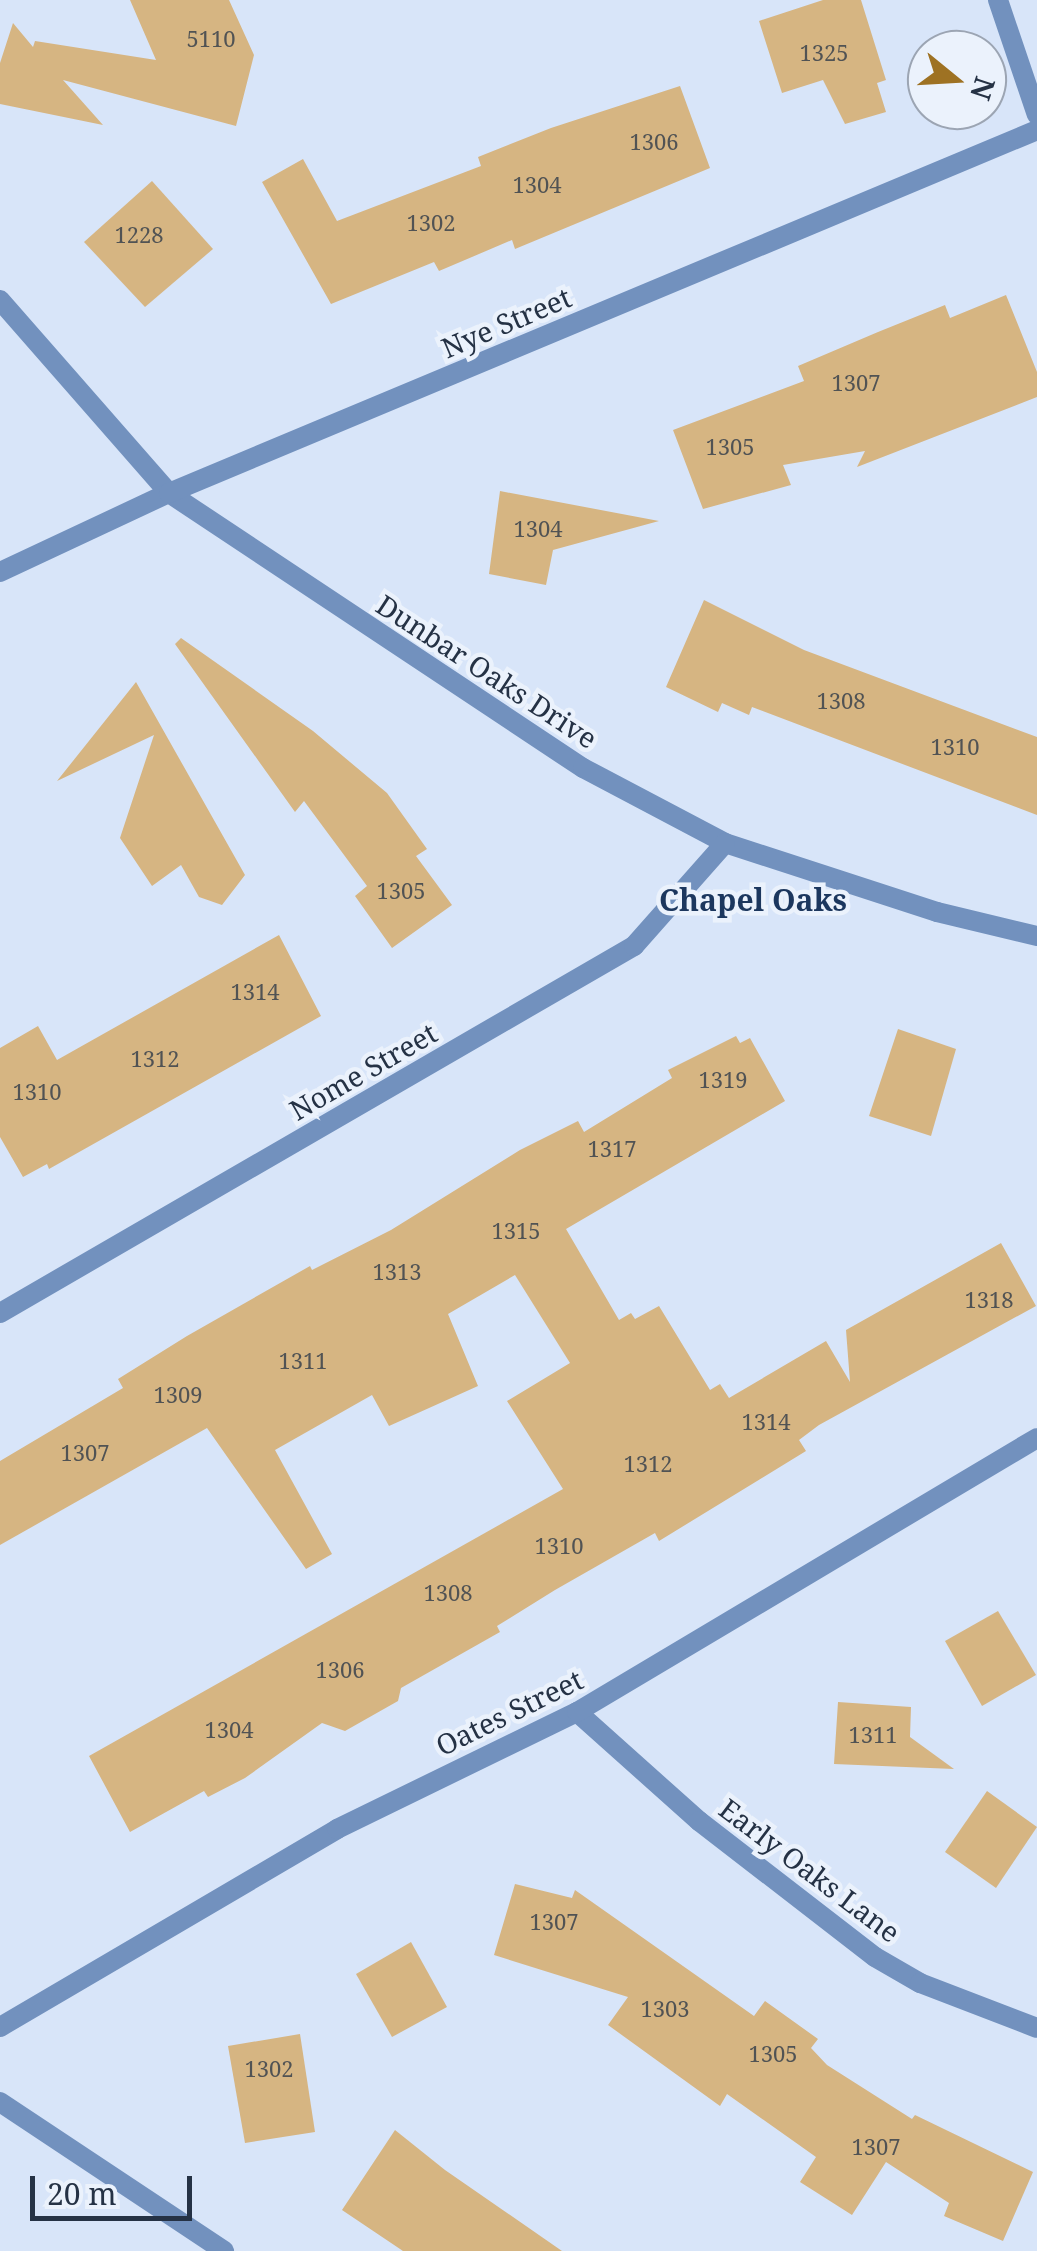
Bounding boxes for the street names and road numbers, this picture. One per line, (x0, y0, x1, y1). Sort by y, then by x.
street label: Nye Street (436, 280, 576, 364)
street label: Dunbar Oaks Drive (370, 587, 604, 755)
street label: Nome Street (283, 1015, 443, 1127)
street label: Oates Street (430, 1662, 588, 1762)
street label: Early Oaks Lane (713, 1791, 907, 1949)

